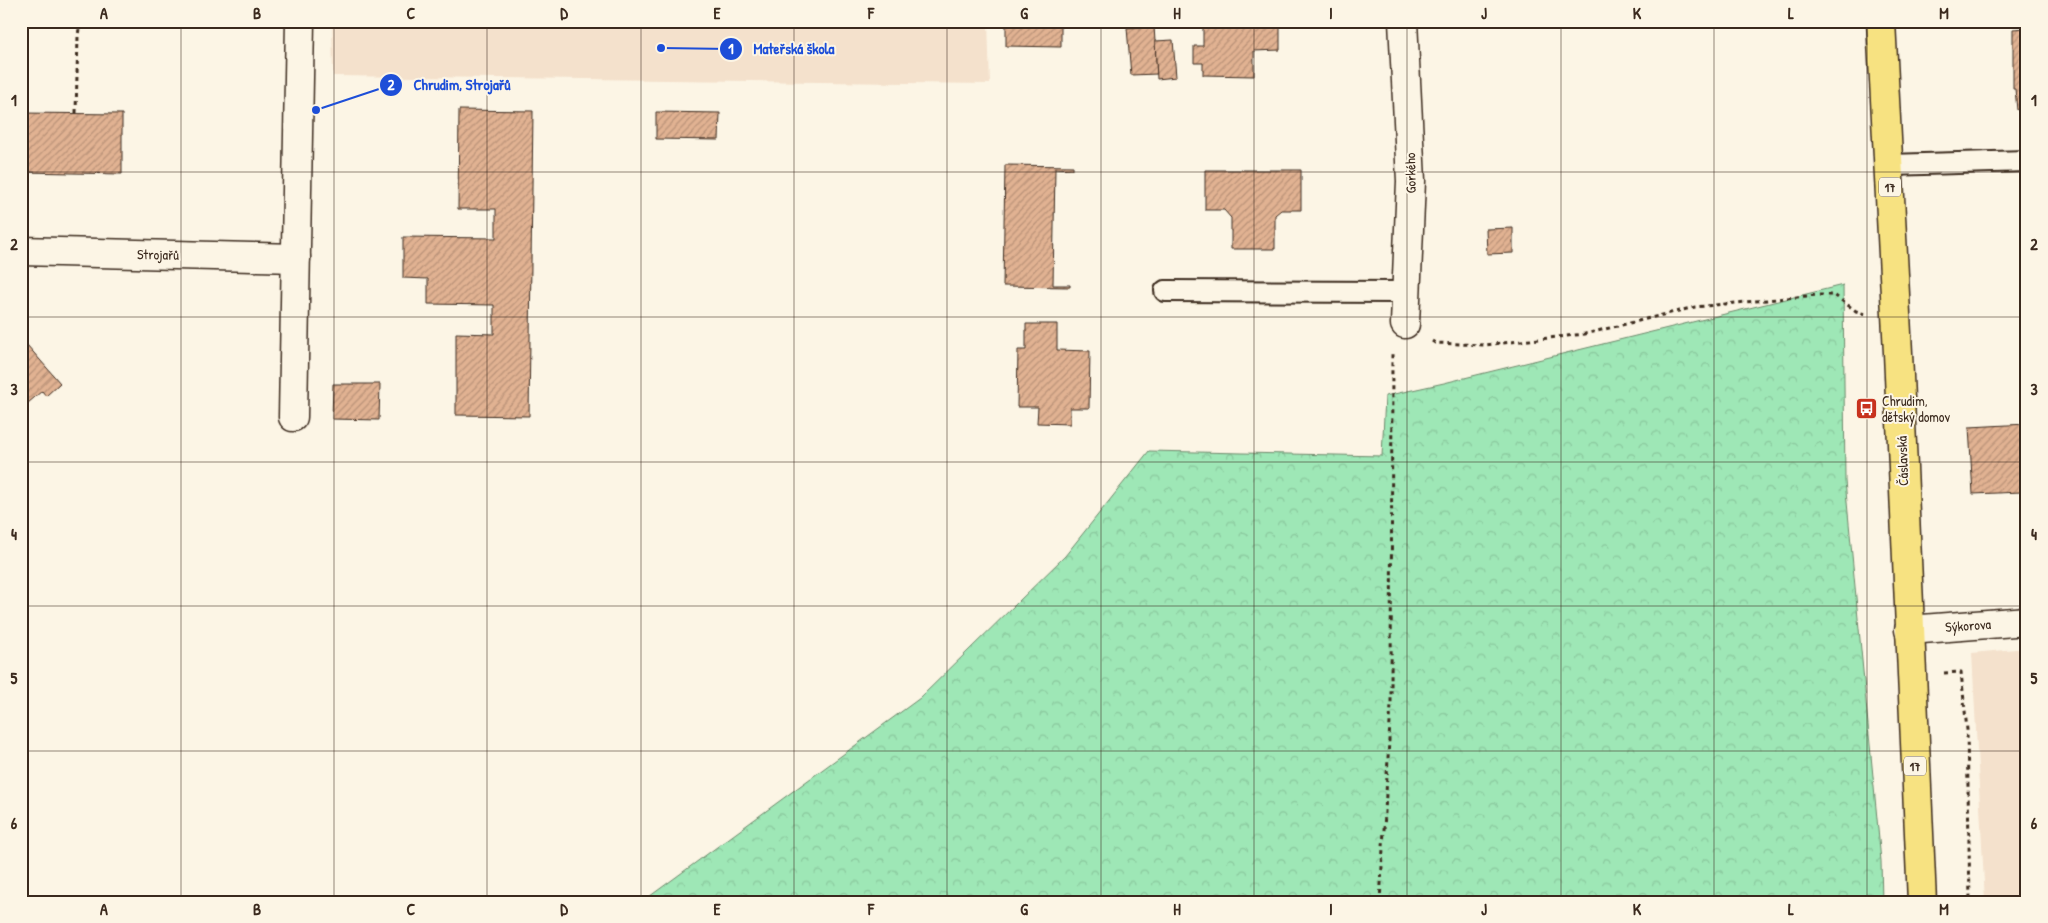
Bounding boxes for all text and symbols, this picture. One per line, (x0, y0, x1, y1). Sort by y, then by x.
text: A (100, 2, 108, 24)
text: B (253, 2, 261, 24)
text: C (407, 2, 416, 24)
text: D (560, 2, 568, 24)
text: E (713, 2, 721, 24)
text: F (867, 2, 875, 24)
text: G (1020, 2, 1028, 24)
text: H (1173, 2, 1181, 24)
text: I (1329, 2, 1333, 24)
text: J (1481, 2, 1487, 24)
text: K (1633, 2, 1642, 24)
text: L (1788, 2, 1794, 24)
text: M (1939, 2, 1949, 24)
callout: Mateřská škola (718, 34, 844, 64)
text: 1 (728, 38, 734, 59)
text: Mateřská škola (754, 38, 835, 59)
callout: Chrudim, Strojařů (378, 70, 521, 100)
text: 2 (387, 74, 395, 95)
text: Chrudim, Strojařů (413, 74, 512, 95)
text: 1 (11, 89, 17, 111)
text: 1 (2031, 89, 2037, 111)
street label: Gorkého (1400, 152, 1420, 193)
road number: 17 (1879, 178, 1901, 196)
text: 2 (10, 233, 18, 255)
text: 2 (2030, 233, 2038, 255)
street label: Strojařů (137, 244, 180, 265)
text: 3 (10, 378, 18, 400)
text: 3 (2030, 378, 2038, 400)
place label: Chrudim, dětský domov (1882, 391, 1950, 427)
bus stop icon: Chrudim, dětský domov (1854, 396, 1878, 420)
street label: Čáslavská (1892, 435, 1912, 486)
text: 4 (11, 523, 17, 545)
text: 4 (2031, 523, 2037, 545)
street label: Sýkorova (1944, 614, 1992, 637)
text: 5 (11, 667, 18, 689)
text: 5 (2031, 667, 2038, 689)
road number: 17 (1904, 756, 1926, 776)
text: 6 (11, 812, 18, 834)
text: 6 (2031, 812, 2038, 834)
text: A (100, 898, 108, 920)
text: B (253, 898, 261, 920)
text: C (407, 898, 416, 920)
text: D (560, 898, 568, 920)
text: E (713, 898, 721, 920)
text: F (867, 898, 875, 920)
text: G (1020, 898, 1028, 920)
text: H (1173, 898, 1181, 920)
text: I (1329, 898, 1333, 920)
text: J (1481, 898, 1487, 920)
text: K (1633, 898, 1642, 920)
text: L (1788, 898, 1794, 920)
text: M (1939, 898, 1949, 920)

